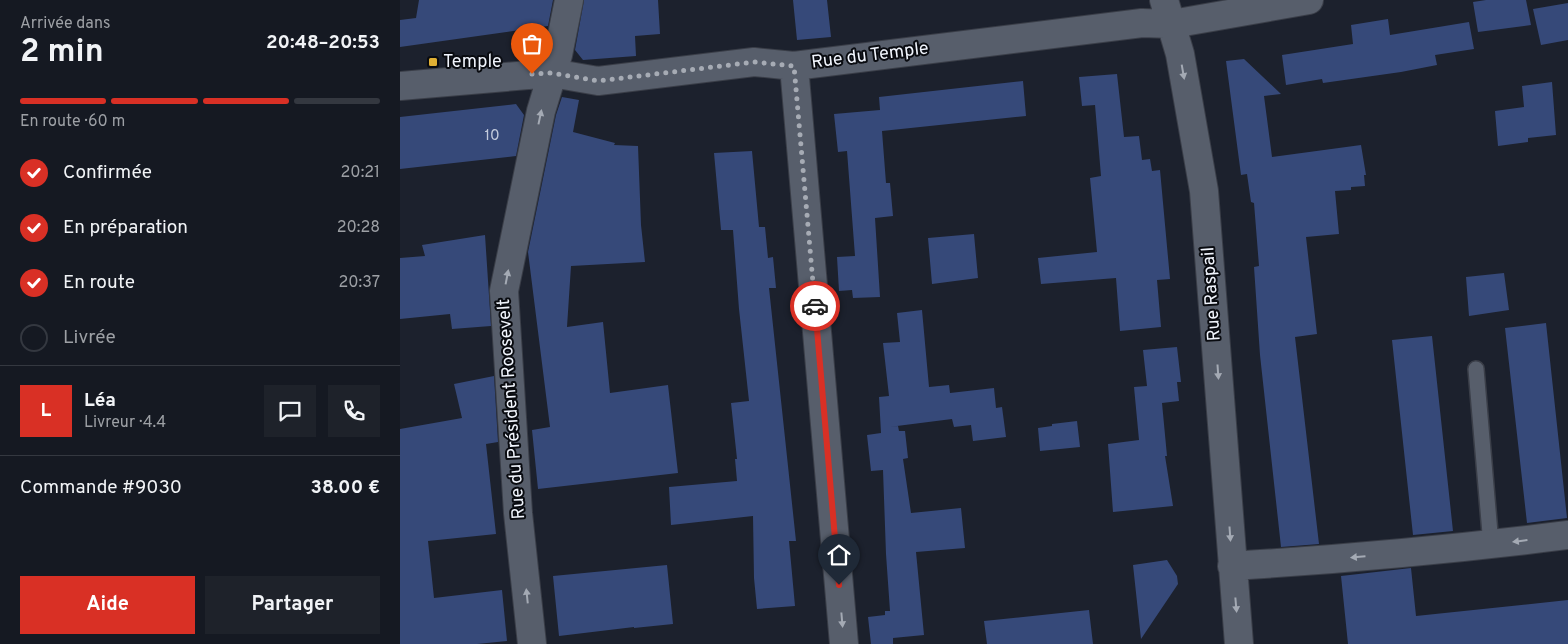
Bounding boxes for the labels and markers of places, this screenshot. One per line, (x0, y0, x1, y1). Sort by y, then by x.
pin (511, 23, 553, 74)
place label: Temple (443, 51, 502, 74)
marker: Temple (427, 56, 439, 68)
pin (818, 534, 860, 585)

